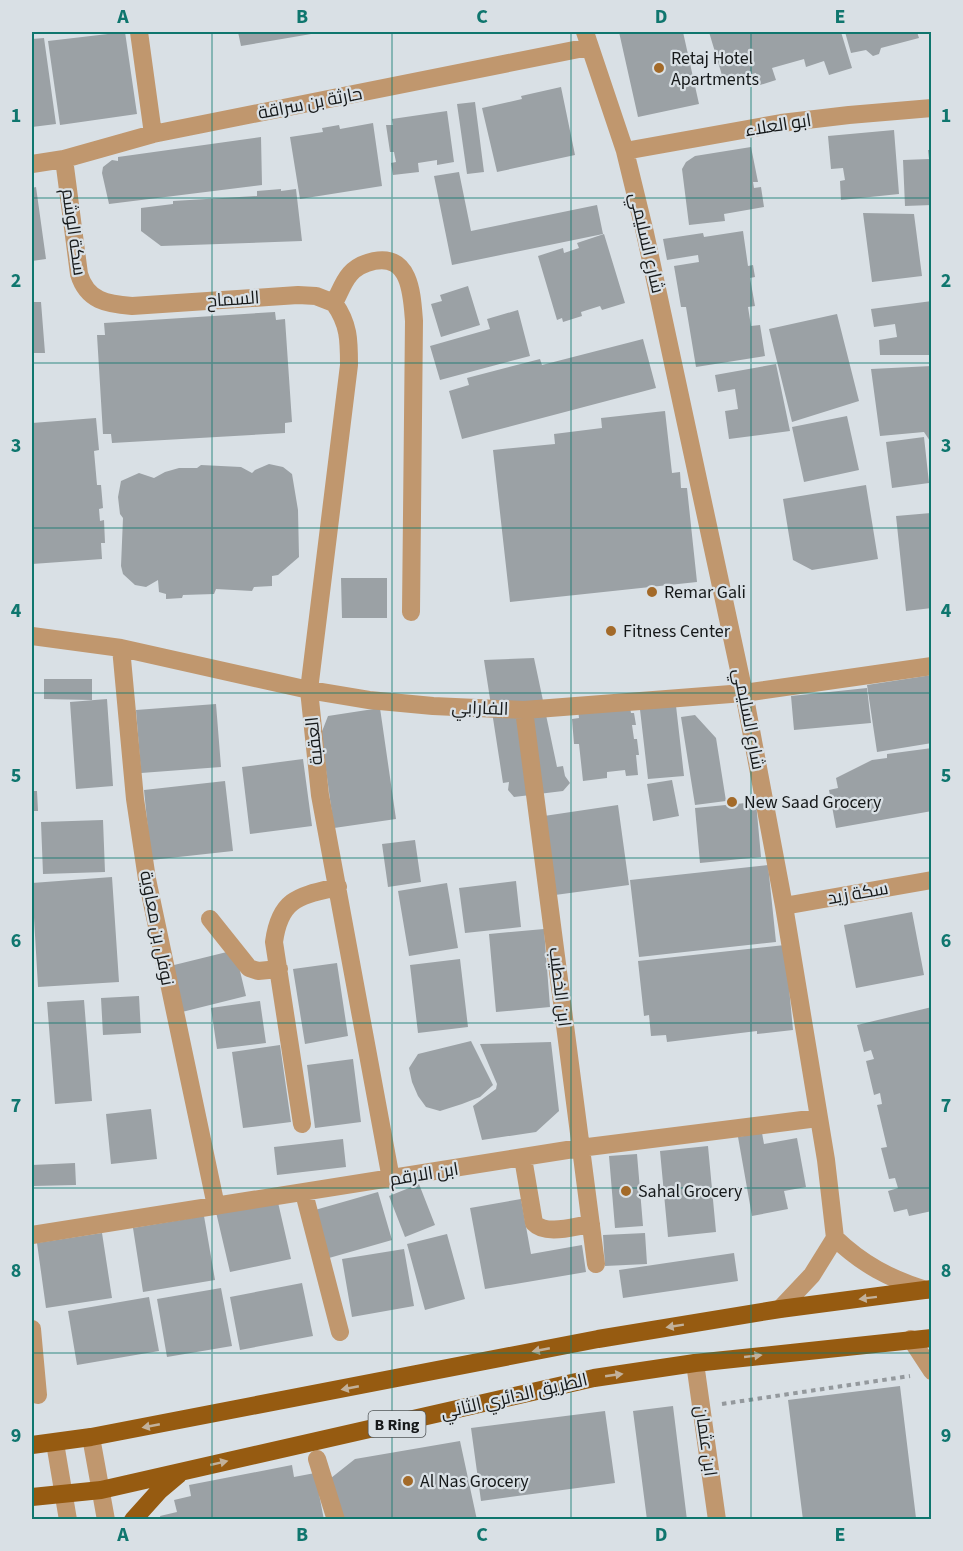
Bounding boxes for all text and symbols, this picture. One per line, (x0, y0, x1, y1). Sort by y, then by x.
text: A (116, 3, 129, 31)
text: B (296, 3, 308, 31)
text: C (476, 3, 488, 31)
text: D (655, 3, 667, 31)
text: E (835, 3, 845, 31)
place label: Retaj Hotel Apartments (671, 46, 759, 92)
marker: Retaj Hotel Apartments (652, 61, 666, 75)
street label: حارثة بن سراقة (256, 81, 364, 126)
text: 1 (11, 102, 21, 130)
text: 1 (941, 102, 951, 130)
street label: ابو العلاء (743, 108, 813, 143)
street label: سكة الوشم (55, 187, 92, 277)
street label: شارع السليمي (622, 190, 670, 296)
text: 2 (11, 267, 21, 295)
text: 2 (941, 267, 951, 295)
street label: السماح (206, 285, 260, 314)
text: 3 (11, 432, 21, 460)
text: 3 (941, 432, 951, 460)
place label: Remar Gali (664, 580, 746, 605)
marker: Remar Gali (645, 585, 659, 599)
text: 4 (11, 597, 22, 625)
text: 4 (941, 597, 952, 625)
place label: Fitness Center (623, 619, 731, 644)
marker: Fitness Center (604, 624, 618, 638)
street label: شارع السليمي (725, 666, 771, 772)
street label: الفارابي (451, 695, 509, 723)
street label: العقبة (300, 716, 329, 766)
text: 5 (11, 762, 21, 790)
text: 5 (941, 762, 951, 790)
place label: New Saad Grocery (744, 790, 882, 815)
marker: New Saad Grocery (725, 795, 739, 809)
street label: نوفل بن معاوية (133, 868, 180, 988)
street label: سكة زيد (826, 876, 890, 911)
text: 6 (11, 927, 21, 955)
text: 6 (941, 927, 951, 955)
street label: ابن الخطيب (542, 946, 577, 1028)
text: 7 (11, 1092, 21, 1120)
text: 7 (941, 1092, 951, 1120)
street label: ابن الارقم (388, 1157, 461, 1192)
place label: Sahal Grocery (638, 1179, 743, 1204)
marker: Sahal Grocery (619, 1184, 633, 1198)
text: 8 (11, 1257, 21, 1285)
text: 8 (941, 1257, 951, 1285)
one-way arrow (858, 1293, 877, 1302)
one-way arrow (665, 1322, 684, 1331)
one-way arrow (531, 1346, 550, 1355)
one-way arrow (743, 1351, 762, 1361)
street label: الطريق الدائري الثاني (438, 1367, 590, 1427)
one-way arrow (605, 1370, 624, 1379)
one-way arrow (340, 1384, 359, 1393)
street label: ابن عثمان (688, 1404, 723, 1478)
road number: B Ring (368, 1411, 426, 1437)
text: 9 (11, 1422, 21, 1450)
one-way arrow (141, 1422, 160, 1431)
text: 9 (941, 1422, 951, 1450)
one-way arrow (210, 1458, 228, 1468)
place label: Al Nas Grocery (420, 1469, 529, 1494)
marker: Al Nas Grocery (401, 1474, 415, 1488)
text: A (116, 1521, 129, 1549)
text: B (296, 1521, 308, 1549)
text: C (476, 1521, 488, 1549)
text: D (655, 1521, 667, 1549)
text: E (835, 1521, 845, 1549)

